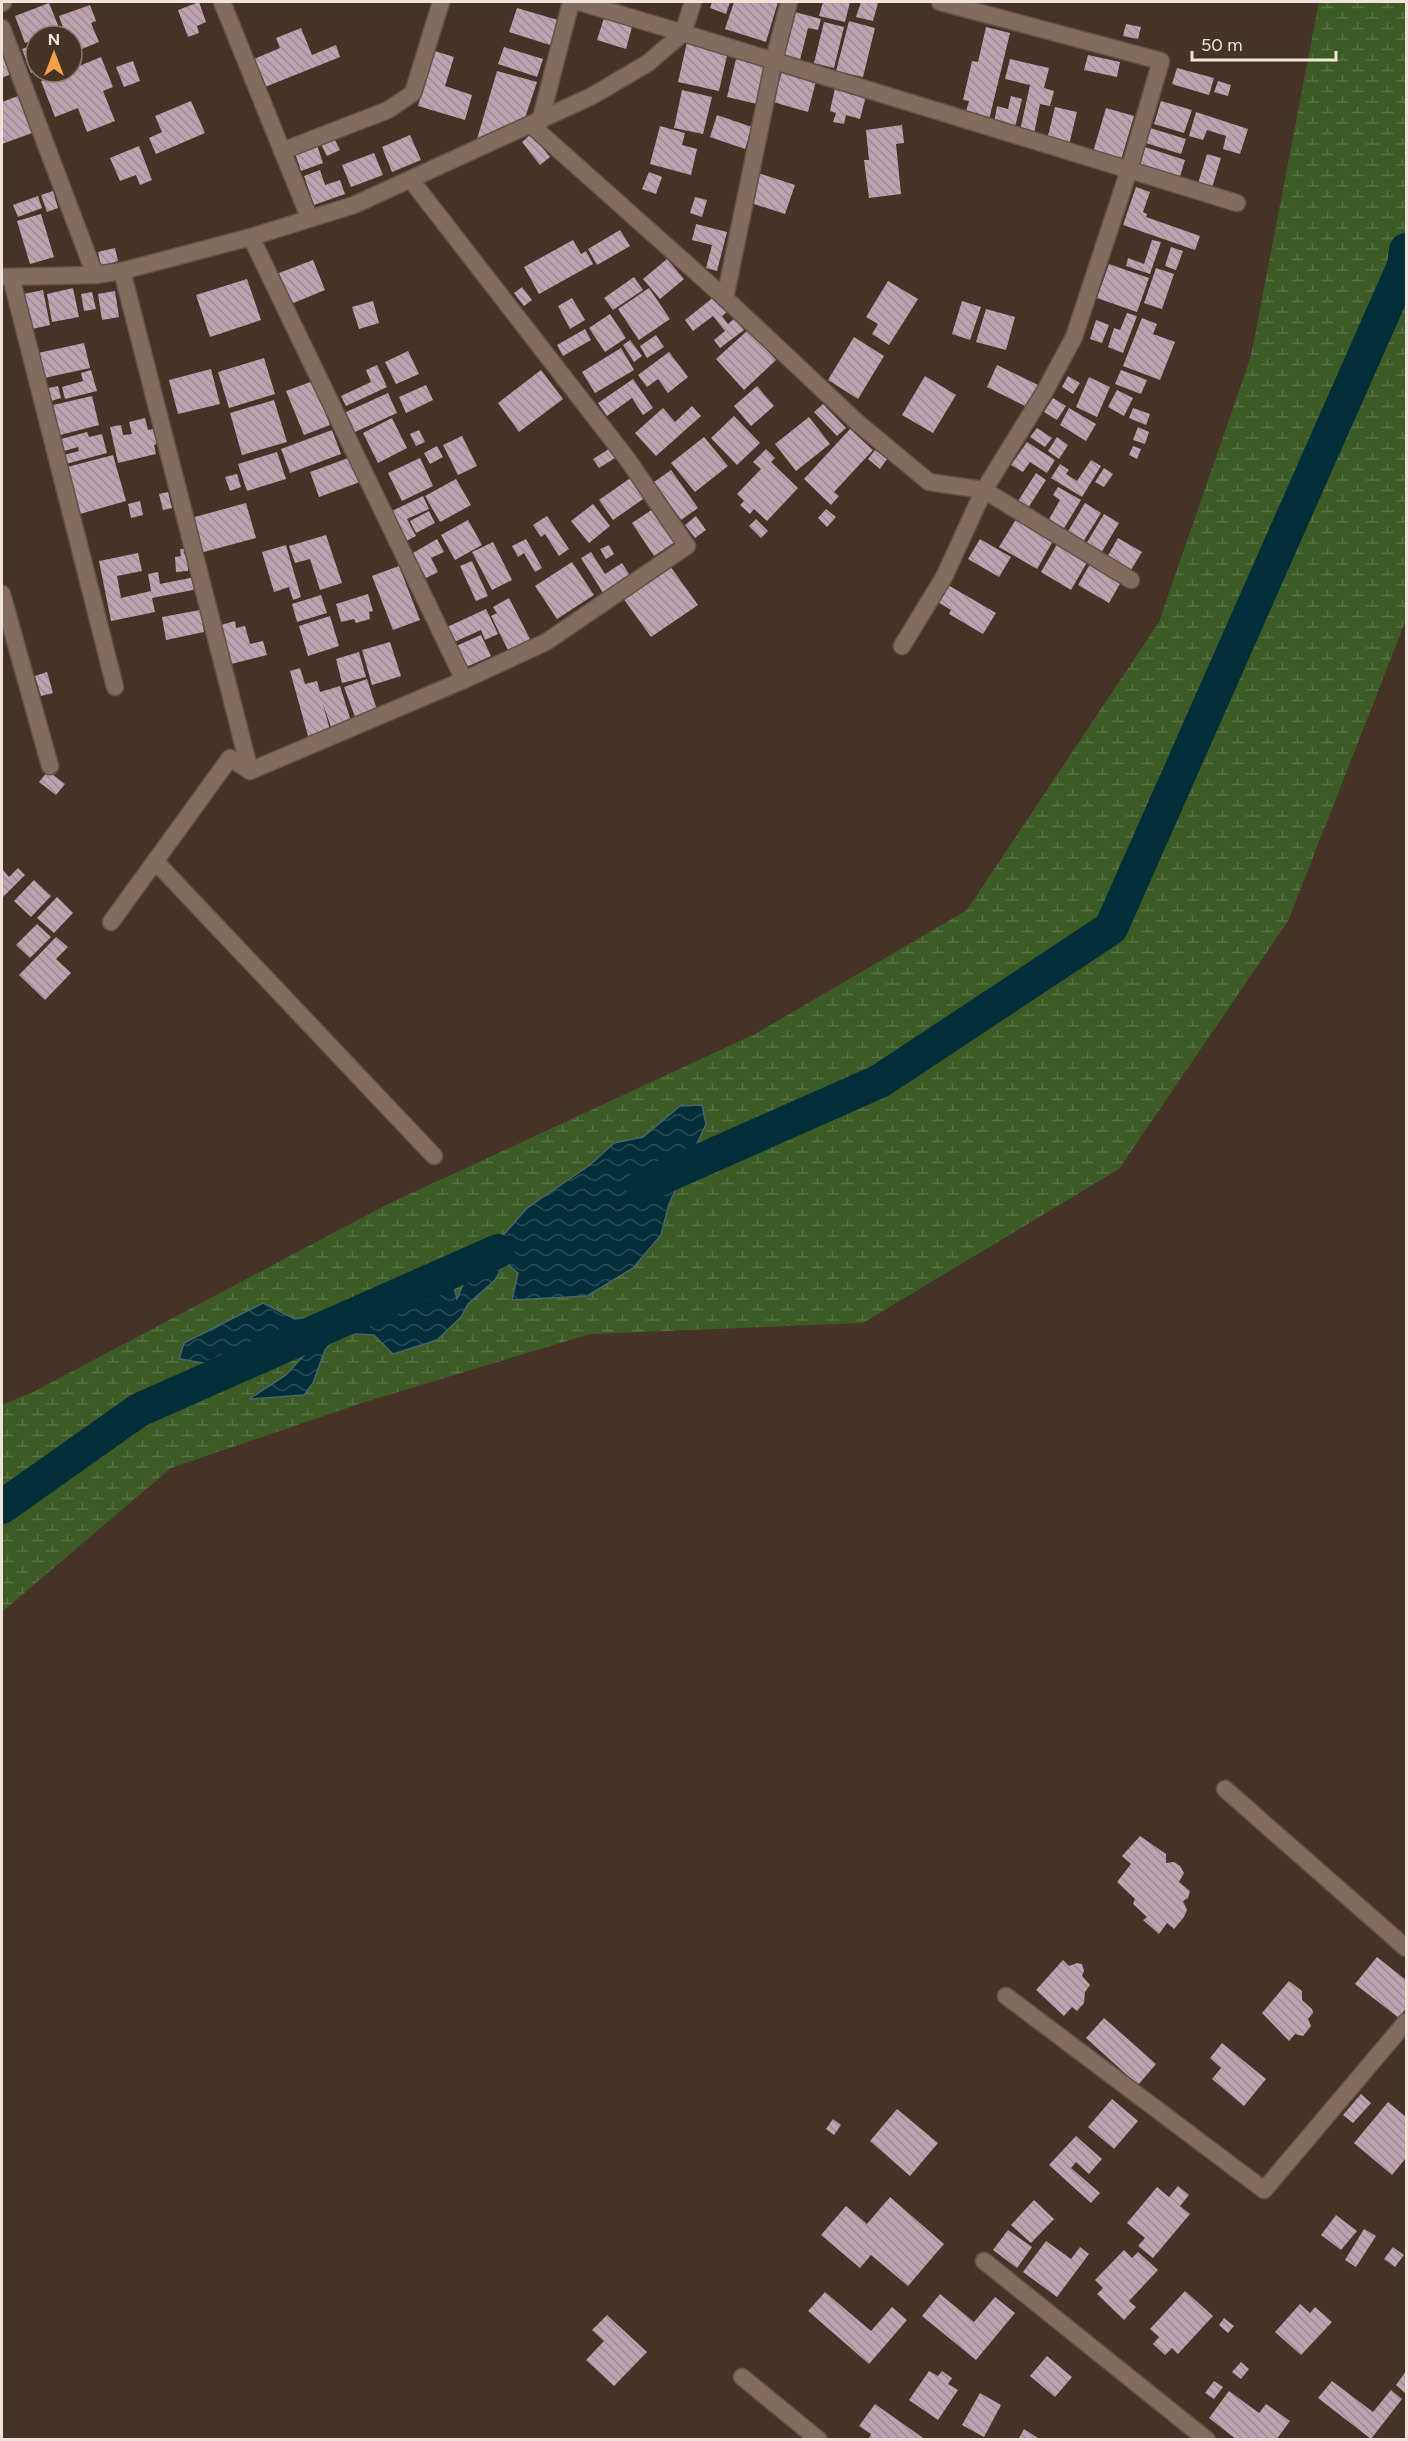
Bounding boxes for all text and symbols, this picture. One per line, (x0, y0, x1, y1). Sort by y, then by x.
north arrow (24, 24, 84, 84)
scale bar (1192, 24, 1336, 62)
text: N (48, 30, 60, 49)
text: 50 m (1201, 34, 1243, 56)

